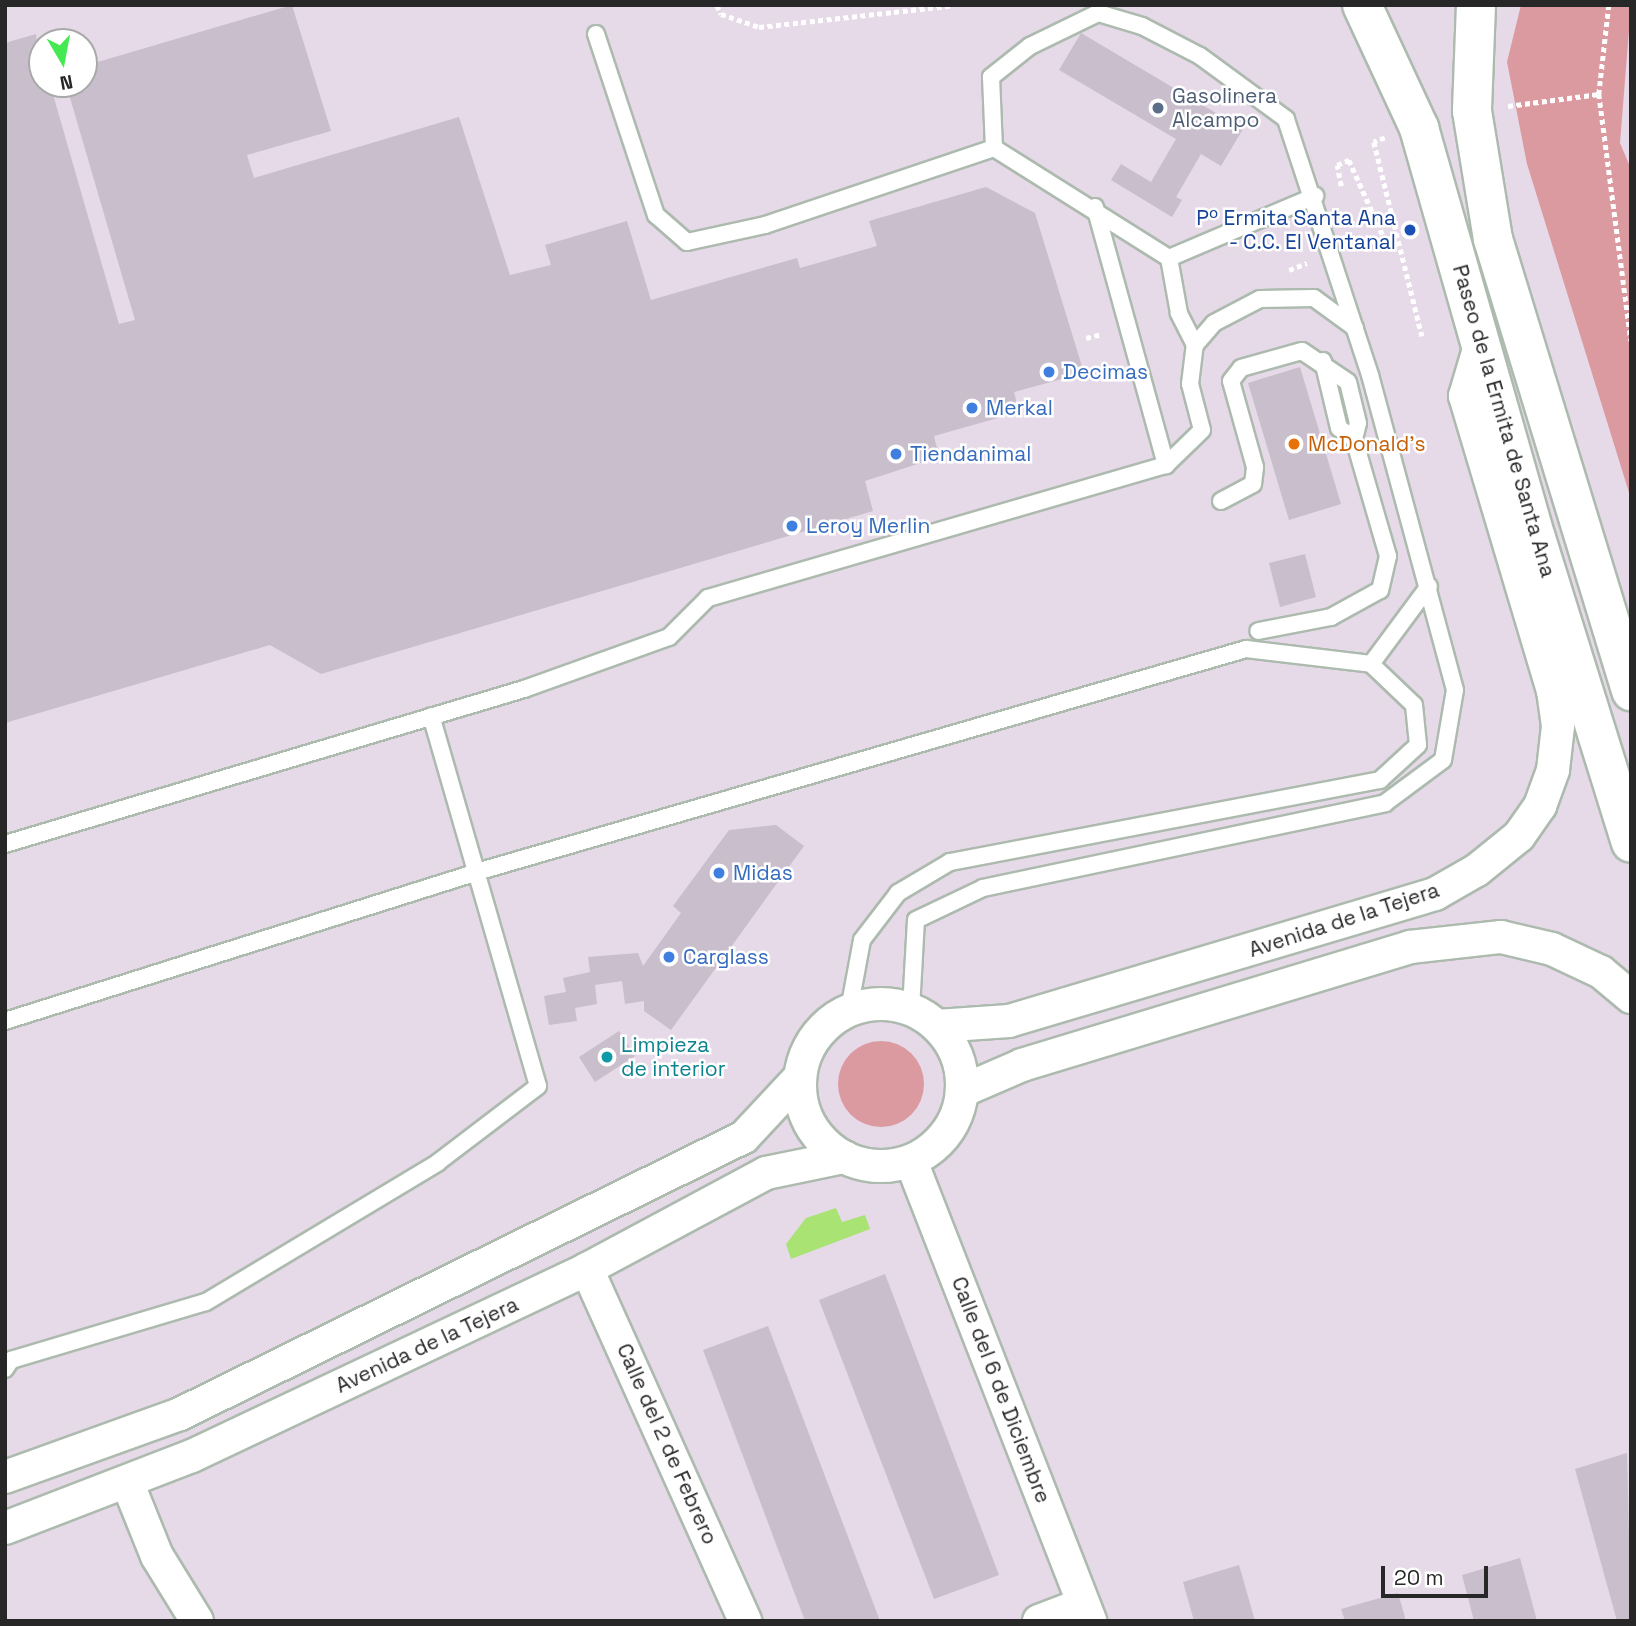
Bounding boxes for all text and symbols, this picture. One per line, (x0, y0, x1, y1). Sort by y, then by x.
north arrow (28, 28, 98, 98)
text: N (58, 69, 75, 96)
place label: Gasolinera Alcampo (1172, 83, 1277, 133)
marker: Gasolinera Alcampo (1150, 100, 1166, 116)
place label: Pº Ermita Santa Ana - C.C. El Ventanal (1196, 205, 1396, 255)
marker: Pº Ermita Santa Ana - C.C. El Ventanal (1402, 222, 1418, 238)
street label: Paseo de la Ermita de Santa Ana (1447, 262, 1561, 580)
place label: Decimas (1063, 359, 1148, 385)
marker: Decimas (1041, 364, 1057, 380)
place label: Merkal (986, 395, 1053, 421)
marker: Merkal (964, 400, 980, 416)
place label: McDonald's (1308, 431, 1426, 457)
marker: McDonald's (1286, 436, 1302, 452)
place label: Tiendanimal (910, 441, 1032, 467)
marker: Tiendanimal (888, 446, 904, 462)
place label: Leroy Merlin (806, 513, 930, 539)
marker: Leroy Merlin (784, 518, 800, 534)
place label: Midas (733, 860, 793, 886)
marker: Midas (711, 865, 727, 881)
street label: Avenida de la Tejera (1245, 877, 1443, 963)
place label: Carglass (683, 944, 769, 970)
marker: Carglass (661, 949, 677, 965)
place label: Limpieza de interior (621, 1032, 726, 1082)
marker: Limpieza de interior (599, 1049, 615, 1065)
street label: Calle del 6 de Diciembre (946, 1273, 1056, 1507)
street label: Avenida de la Tejera (331, 1292, 523, 1398)
street label: Calle del 2 de Febrero (611, 1340, 723, 1548)
scale bar (1384, 1552, 1491, 1596)
text: 20 m (1394, 1564, 1444, 1591)

